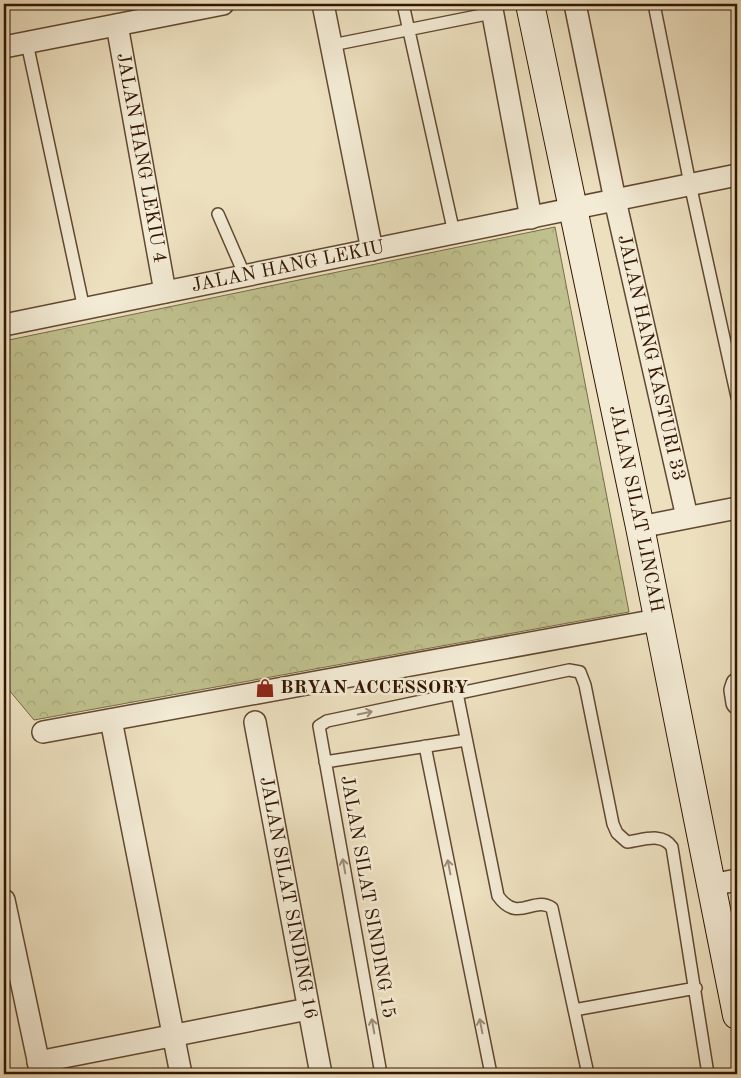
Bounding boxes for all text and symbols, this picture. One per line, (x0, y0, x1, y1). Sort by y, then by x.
street label: JALAN HANG LEKIU 4 (113, 51, 169, 264)
street label: JALAN HANG KASTURI 33 (614, 233, 688, 483)
street label: JALAN HANG LEKIU (190, 238, 386, 296)
street label: JALAN SILAT LINCAH (605, 404, 666, 614)
shop icon: BRYAN ACCESSORY (254, 677, 276, 699)
place label: BRYAN ACCESSORY (280, 679, 469, 698)
one-way arrow (357, 708, 373, 717)
street label: JALAN SILAT SINDING 15 (336, 774, 398, 1020)
street label: JALAN SILAT SINDING 16 (256, 775, 320, 1021)
one-way arrow (339, 859, 348, 875)
one-way arrow (444, 860, 453, 876)
one-way arrow (367, 1019, 377, 1035)
one-way arrow (476, 1019, 486, 1035)

